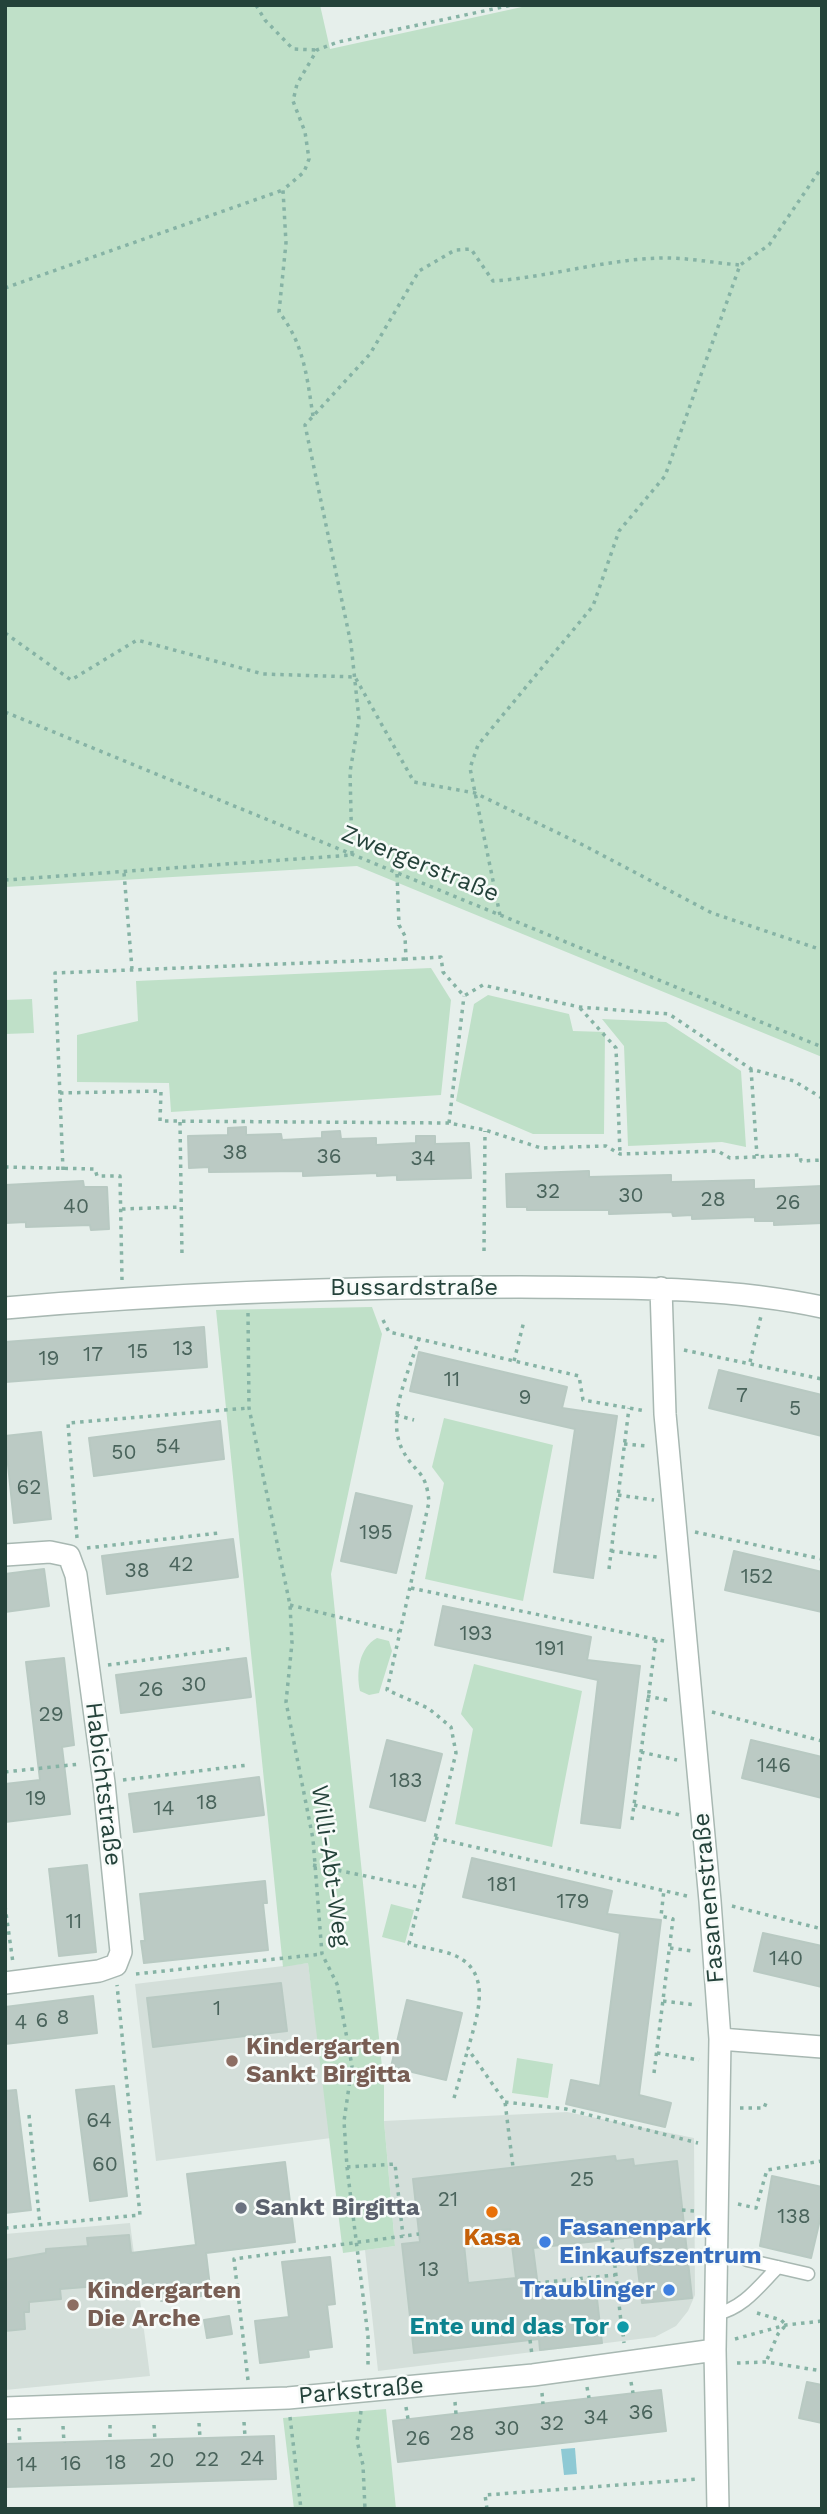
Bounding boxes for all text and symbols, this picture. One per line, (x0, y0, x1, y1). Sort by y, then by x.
street label: Zwergerstraße (337, 819, 503, 909)
house number: 38 (222, 1140, 248, 1166)
house number: 36 (316, 1144, 342, 1170)
house number: 34 (410, 1146, 436, 1172)
house number: 32 (536, 1179, 560, 1205)
house number: 30 (618, 1183, 644, 1209)
house number: 28 (700, 1187, 726, 1213)
house number: 26 (775, 1190, 801, 1216)
house number: 40 (63, 1194, 89, 1220)
street label: Bussardstraße (330, 1274, 498, 1302)
house number: 13 (173, 1336, 193, 1362)
house number: 15 (128, 1339, 148, 1365)
house number: 17 (83, 1342, 103, 1368)
house number: 19 (38, 1346, 60, 1372)
house number: 11 (444, 1367, 460, 1393)
house number: 7 (736, 1383, 748, 1409)
house number: 9 (519, 1385, 531, 1411)
house number: 5 (789, 1396, 801, 1422)
house number: 54 (155, 1434, 181, 1460)
house number: 50 (111, 1440, 137, 1466)
house number: 62 (16, 1475, 42, 1501)
house number: 195 (359, 1520, 393, 1546)
house number: 42 (168, 1552, 194, 1578)
house number: 38 (124, 1558, 150, 1584)
house number: 152 (741, 1564, 773, 1590)
house number: 193 (460, 1621, 492, 1647)
house number: 191 (535, 1636, 565, 1662)
house number: 30 (181, 1672, 207, 1698)
house number: 26 (138, 1677, 164, 1703)
street label: Habichtstraße (79, 1700, 127, 1868)
house number: 29 (38, 1702, 64, 1728)
house number: 146 (757, 1753, 791, 1779)
house number: 183 (390, 1768, 422, 1794)
street label: Willi-Abt-Weg (304, 1783, 356, 1949)
house number: 19 (25, 1786, 47, 1812)
house number: 18 (196, 1790, 218, 1816)
house number: 14 (153, 1796, 175, 1822)
street label: Fasanenstraße (687, 1811, 731, 1985)
house number: 181 (487, 1872, 517, 1898)
house number: 179 (557, 1889, 589, 1915)
house number: 11 (66, 1909, 82, 1935)
house number: 140 (769, 1946, 803, 1972)
house number: 1 (213, 1996, 221, 2022)
house number: 8 (57, 2005, 69, 2031)
house number: 6 (36, 2008, 48, 2034)
house number: 4 (15, 2010, 27, 2036)
place label: Kindergarten Sankt Birgitta (246, 2033, 411, 2089)
marker: Kindergarten Sankt Birgitta (224, 2053, 240, 2069)
house number: 64 (86, 2108, 112, 2134)
house number: 60 (92, 2152, 118, 2178)
house number: 25 (570, 2167, 594, 2193)
house number: 21 (438, 2187, 458, 2213)
place label: Sankt Birgitta (255, 2194, 420, 2222)
marker: Sankt Birgitta (233, 2200, 249, 2216)
marker: Kasa (484, 2204, 500, 2220)
house number: 138 (777, 2204, 811, 2230)
place label: Fasanenpark Einkaufszentrum (559, 2214, 762, 2270)
place label: Kasa (463, 2224, 521, 2252)
marker: Fasanenpark Einkaufszentrum (537, 2234, 553, 2250)
house number: 13 (419, 2257, 439, 2283)
place label: Traublinger (520, 2276, 655, 2304)
place label: Kindergarten Die Arche (87, 2277, 241, 2333)
marker: Traublinger (661, 2282, 677, 2298)
marker: Kindergarten Die Arche (65, 2297, 81, 2313)
place label: Ente und das Tor (409, 2313, 609, 2341)
marker: Ente und das Tor (615, 2319, 631, 2335)
street label: Parkstraße (297, 2371, 425, 2411)
house number: 36 (628, 2400, 654, 2426)
house number: 34 (583, 2405, 609, 2431)
house number: 32 (540, 2411, 564, 2437)
house number: 30 (494, 2416, 520, 2442)
house number: 28 (449, 2421, 475, 2447)
house number: 26 (405, 2426, 431, 2452)
house number: 24 (240, 2446, 264, 2472)
house number: 22 (195, 2447, 219, 2473)
house number: 20 (149, 2448, 175, 2474)
house number: 18 (105, 2450, 127, 2476)
house number: 16 (61, 2451, 81, 2477)
house number: 14 (16, 2452, 38, 2478)

